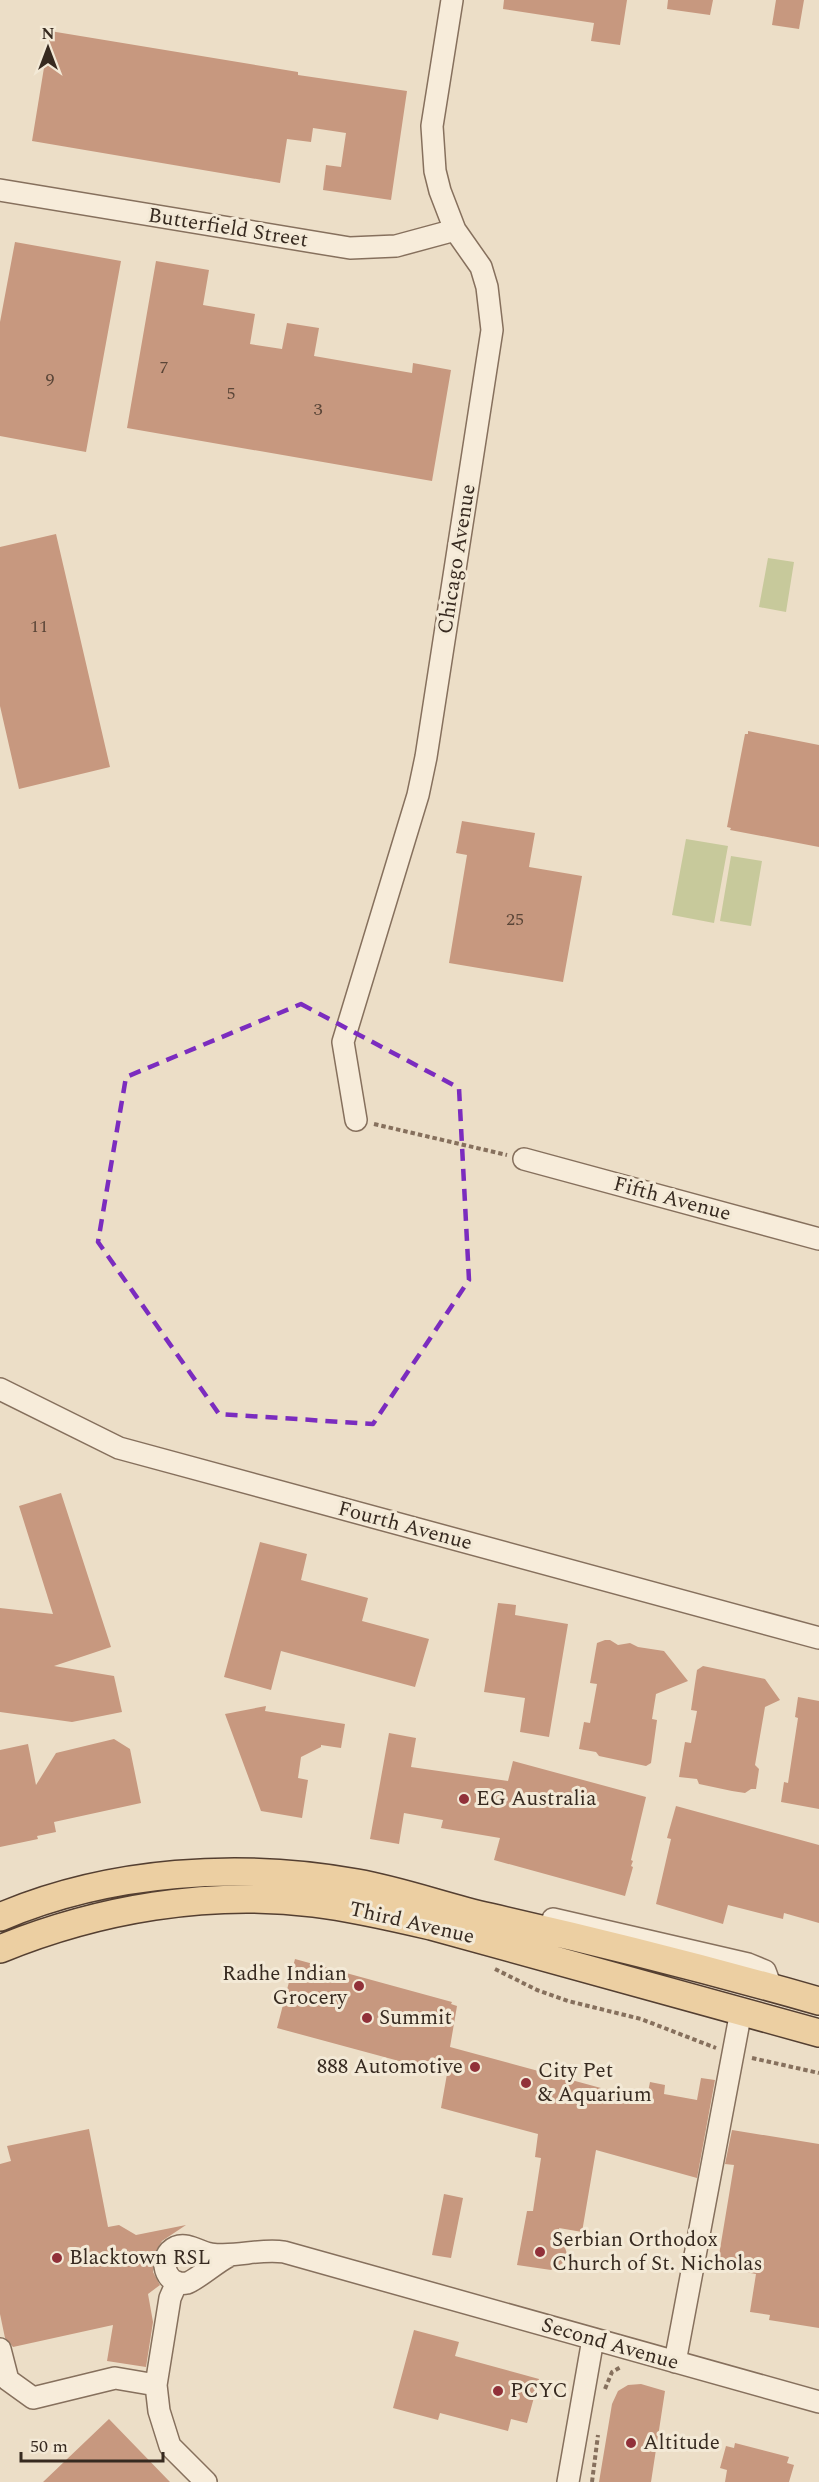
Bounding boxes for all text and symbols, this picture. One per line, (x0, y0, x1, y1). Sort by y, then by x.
north arrow (18, 18, 78, 78)
text: N (41, 22, 55, 46)
street label: Butterfield Street (146, 200, 310, 256)
house number: 7 (160, 354, 169, 381)
house number: 9 (46, 366, 55, 393)
house number: 5 (227, 380, 236, 407)
house number: 3 (314, 396, 323, 423)
street label: Chicago Avenue (429, 482, 485, 636)
house number: 11 (30, 613, 48, 640)
house number: 25 (506, 906, 524, 933)
street label: Fifth Avenue (610, 1168, 734, 1230)
street label: Fourth Avenue (334, 1493, 476, 1559)
place label: EG Australia (476, 1783, 597, 1815)
marker: EG Australia (457, 1792, 471, 1806)
street label: Third Avenue (346, 1893, 478, 1953)
place label: Radhe Indian Grocery (222, 1958, 348, 2014)
marker: Radhe Indian Grocery (352, 1979, 366, 1993)
place label: Summit (379, 2002, 452, 2034)
marker: Summit (360, 2011, 374, 2025)
place label: 888 Automotive (317, 2051, 463, 2083)
place label: City Pet & Aquarium (538, 2055, 652, 2111)
marker: 888 Automotive (468, 2060, 482, 2074)
marker: City Pet & Aquarium (519, 2076, 533, 2090)
place label: Serbian Orthodox Church of St. Nicholas (552, 2224, 763, 2280)
place label: Blacktown RSL (69, 2242, 211, 2274)
marker: Serbian Orthodox Church of St. Nicholas (533, 2245, 547, 2259)
marker: Blacktown RSL (50, 2251, 64, 2265)
street label: Second Avenue (537, 2309, 683, 2379)
place label: PCYC (510, 2375, 568, 2407)
marker: PCYC (491, 2384, 505, 2398)
scale bar (21, 2425, 164, 2463)
place label: Altitude (643, 2427, 720, 2459)
text: 50 m (30, 2433, 68, 2460)
marker: Altitude (624, 2436, 638, 2450)

